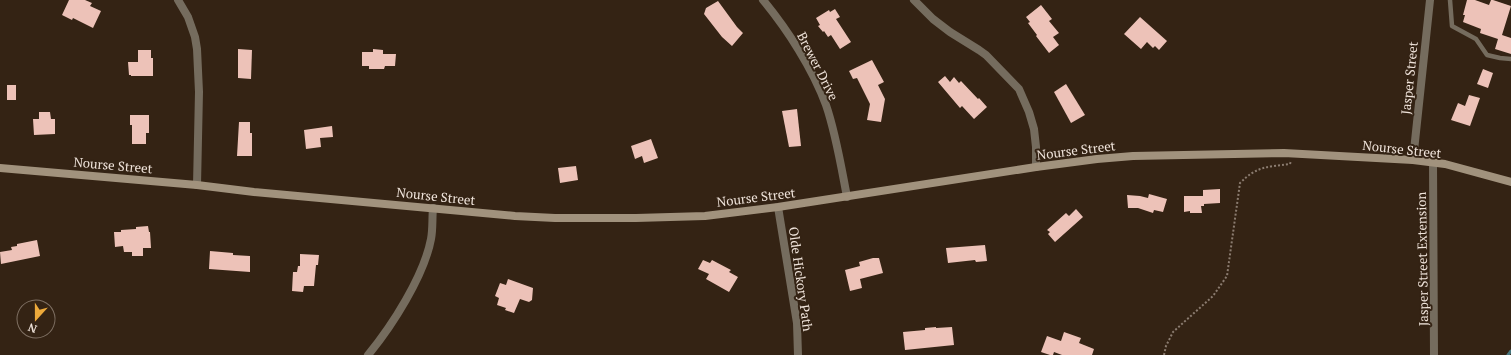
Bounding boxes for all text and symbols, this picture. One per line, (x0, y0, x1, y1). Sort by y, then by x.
street label: Brewer Drive (793, 29, 843, 103)
street label: Jasper Street (1396, 40, 1422, 115)
street label: Nourse Street (1036, 136, 1117, 164)
street label: Nourse Street (1362, 136, 1442, 162)
street label: Nourse Street (73, 153, 153, 177)
street label: Nourse Street (396, 183, 476, 209)
street label: Nourse Street (716, 183, 797, 211)
street label: Jasper Street Extension (1412, 191, 1432, 326)
street label: Olde Hickory Path (785, 226, 817, 333)
north arrow (16, 299, 56, 339)
text: N (25, 320, 39, 336)

